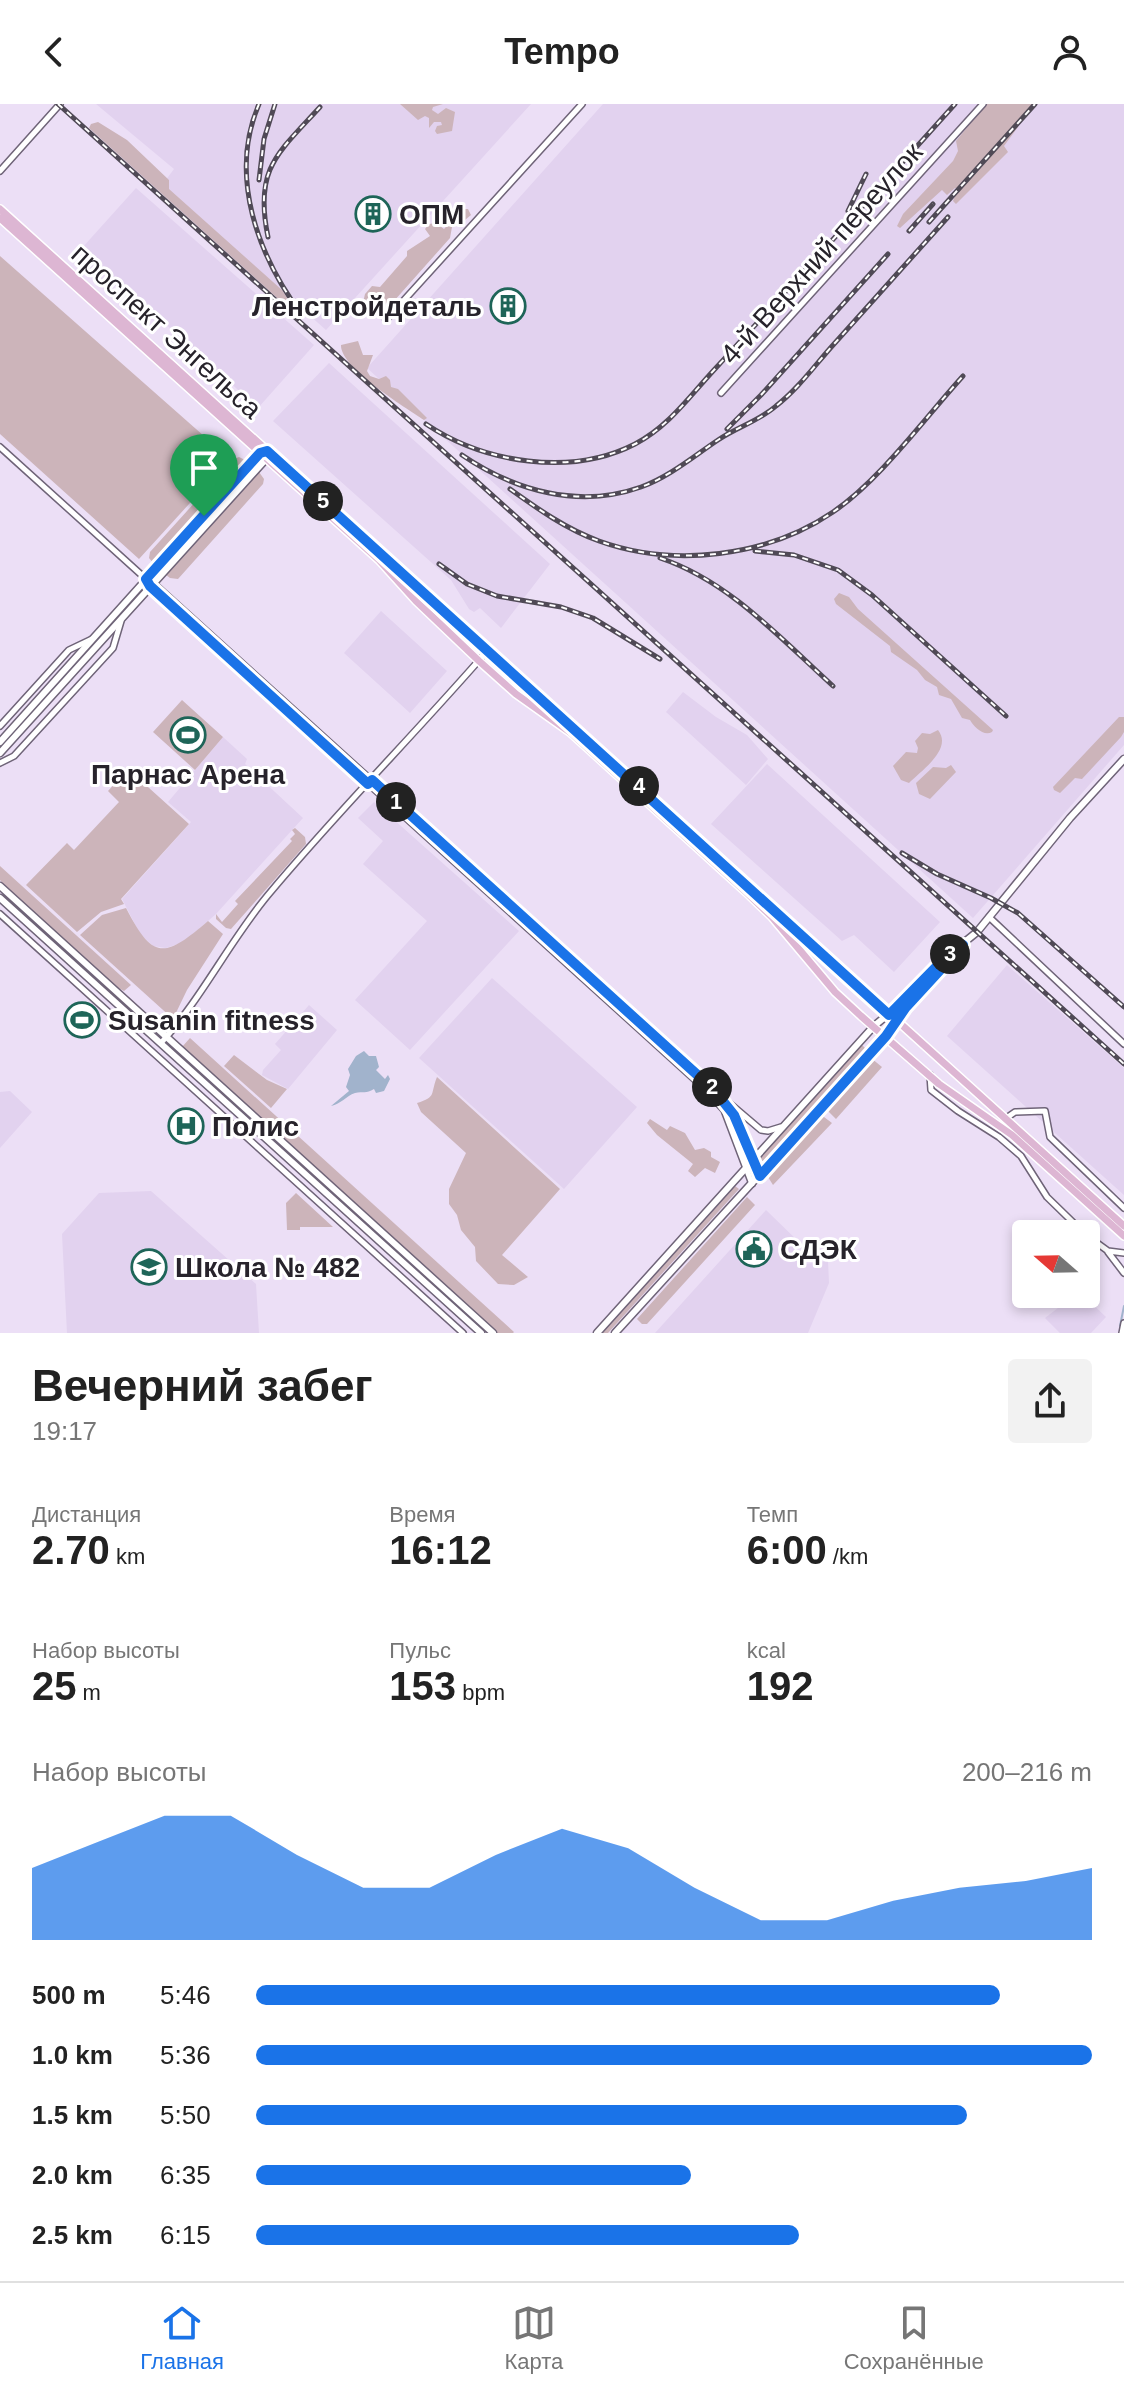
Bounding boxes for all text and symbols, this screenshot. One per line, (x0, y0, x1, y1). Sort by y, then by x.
icon: back (32, 30, 76, 74)
icon: person (1048, 30, 1092, 74)
text: Tempo (504, 31, 620, 72)
street label: 4-й Верхний переулок (714, 136, 929, 370)
building icon: ОПМ (354, 195, 392, 233)
place label: ОПМ (399, 199, 464, 230)
street label: проспект Энгельса (65, 238, 268, 425)
building icon: Ленстройдеталь (489, 287, 527, 325)
place label: Ленстройдеталь (252, 291, 482, 322)
pin (170, 434, 238, 516)
icon: arrive (182, 446, 226, 490)
pin: 5 (303, 481, 343, 521)
text: 5 (317, 488, 329, 513)
sports icon: Парнас Арена (169, 716, 207, 754)
place label: Парнас Арена (91, 759, 285, 790)
pin: 4 (619, 766, 659, 806)
text: 4 (633, 773, 645, 798)
pin: 1 (376, 782, 416, 822)
text: 1 (390, 789, 402, 814)
pin: 3 (930, 934, 970, 974)
text: 3 (944, 941, 956, 966)
sports icon: Susanin fitness (63, 1001, 101, 1039)
place label: Susanin fitness (108, 1005, 315, 1036)
pin: 2 (692, 1067, 732, 1107)
text: 2 (706, 1074, 718, 1099)
hospital icon: Полис (167, 1107, 205, 1145)
place label: Полис (212, 1111, 299, 1142)
north arrow (1012, 1220, 1100, 1308)
map controls (1012, 1220, 1100, 1308)
public building icon: СДЭК (735, 1230, 773, 1268)
place label: СДЭК (780, 1234, 858, 1265)
school or university icon: Школа № 482 (130, 1248, 168, 1286)
place label: Школа № 482 (175, 1252, 360, 1283)
button: share (1008, 1359, 1092, 1443)
text: Вечерний забег (32, 1361, 373, 1410)
text: 19:17 (32, 1416, 97, 1446)
text: Дистанция (32, 1502, 141, 1527)
text: Время (389, 1502, 456, 1527)
text: Темп (747, 1502, 798, 1527)
text: 2.70 (32, 1528, 110, 1572)
text: 16:12 (389, 1528, 492, 1572)
text: 6:00 (747, 1528, 827, 1572)
text: km (110, 1544, 145, 1569)
text: /km (827, 1544, 868, 1569)
text: Набор высоты (32, 1638, 180, 1663)
text: Пульс (389, 1638, 451, 1663)
text: kcal (747, 1638, 786, 1663)
text: 25 (32, 1664, 77, 1708)
text: 153 (389, 1664, 456, 1708)
text: 192 (747, 1664, 813, 1708)
text: m (77, 1680, 101, 1705)
text: bpm (456, 1680, 505, 1705)
text: Набор высоты (32, 1757, 207, 1787)
text: 200–216 m (962, 1757, 1092, 1787)
text: 500 m (32, 1980, 106, 2010)
text: 5:46 (160, 1980, 211, 2010)
text: 1.0 km (32, 2040, 113, 2070)
text: 5:36 (160, 2040, 211, 2070)
text: 1.5 km (32, 2100, 113, 2130)
text: 5:50 (160, 2100, 211, 2130)
text: 2.0 km (32, 2160, 113, 2190)
text: 6:35 (160, 2160, 211, 2190)
text: 2.5 km (32, 2220, 113, 2250)
text: 6:15 (160, 2220, 211, 2250)
tab: Главная (140, 2301, 224, 2375)
tab: Карта (504, 2301, 563, 2375)
tab: Сохранённые (844, 2301, 984, 2375)

